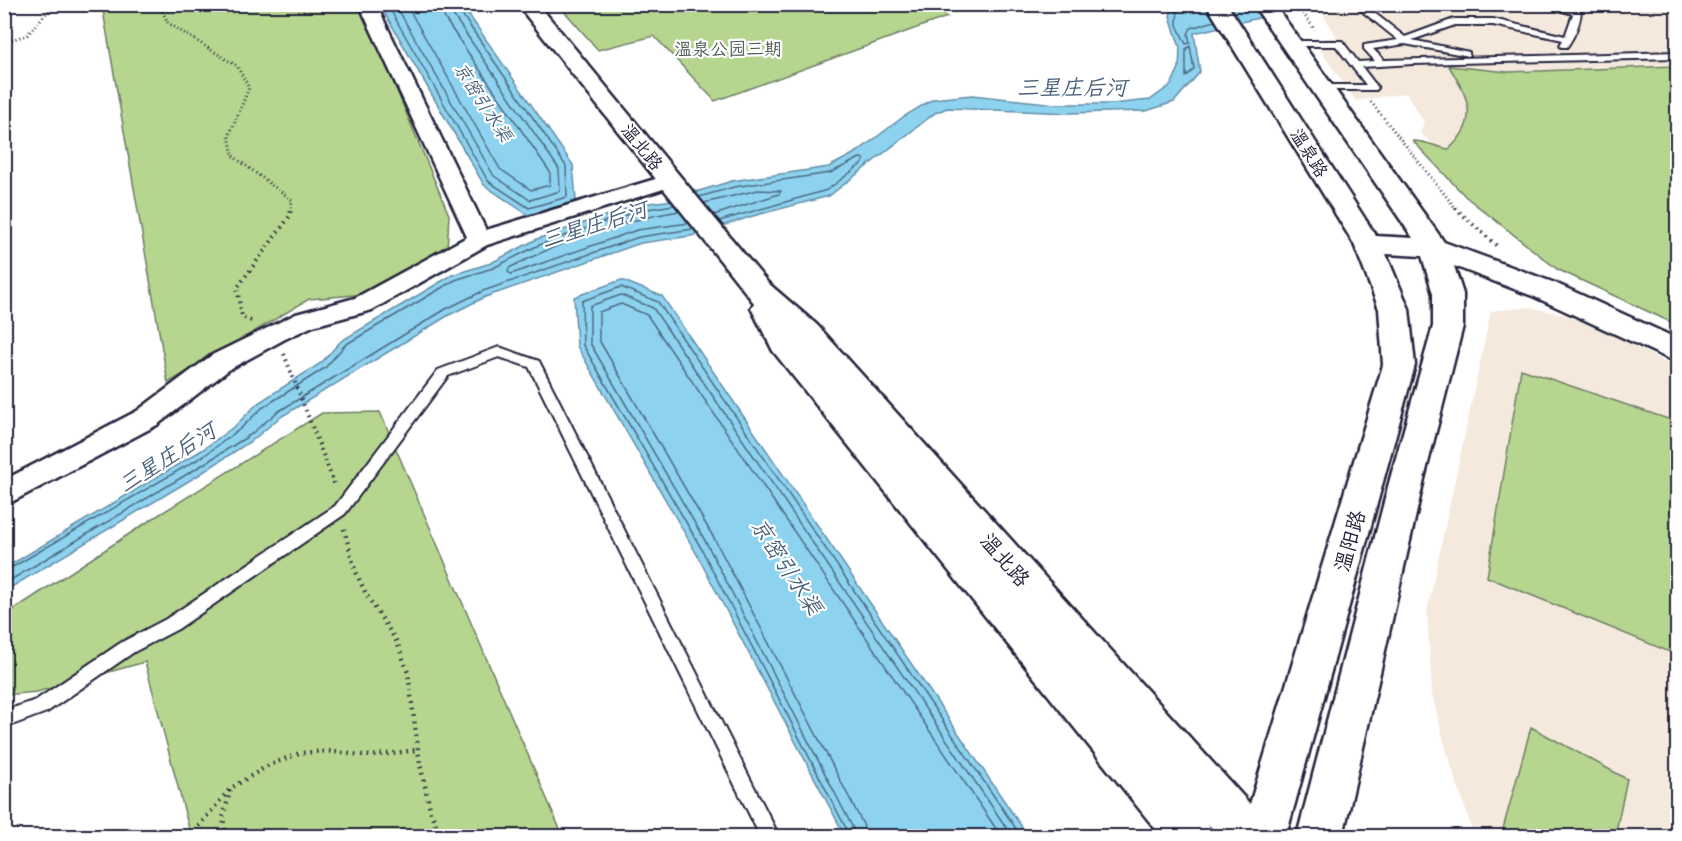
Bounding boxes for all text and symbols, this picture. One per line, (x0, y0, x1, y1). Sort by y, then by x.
park label: 温泉公园三期 (674, 38, 782, 60)
water label: 京密引水渠 (449, 58, 518, 147)
water label: 三星庄后河 (1017, 74, 1130, 101)
street label: 温北路 (616, 119, 668, 175)
street label: 温泉路 (1285, 124, 1333, 182)
water label: 三星庄后河 (538, 195, 654, 253)
water label: 三星庄后河 (113, 415, 224, 498)
street label: 温阳路 (1329, 507, 1370, 575)
water label: 京密引水渠 (745, 513, 829, 621)
street label: 温北路 (975, 528, 1035, 592)

